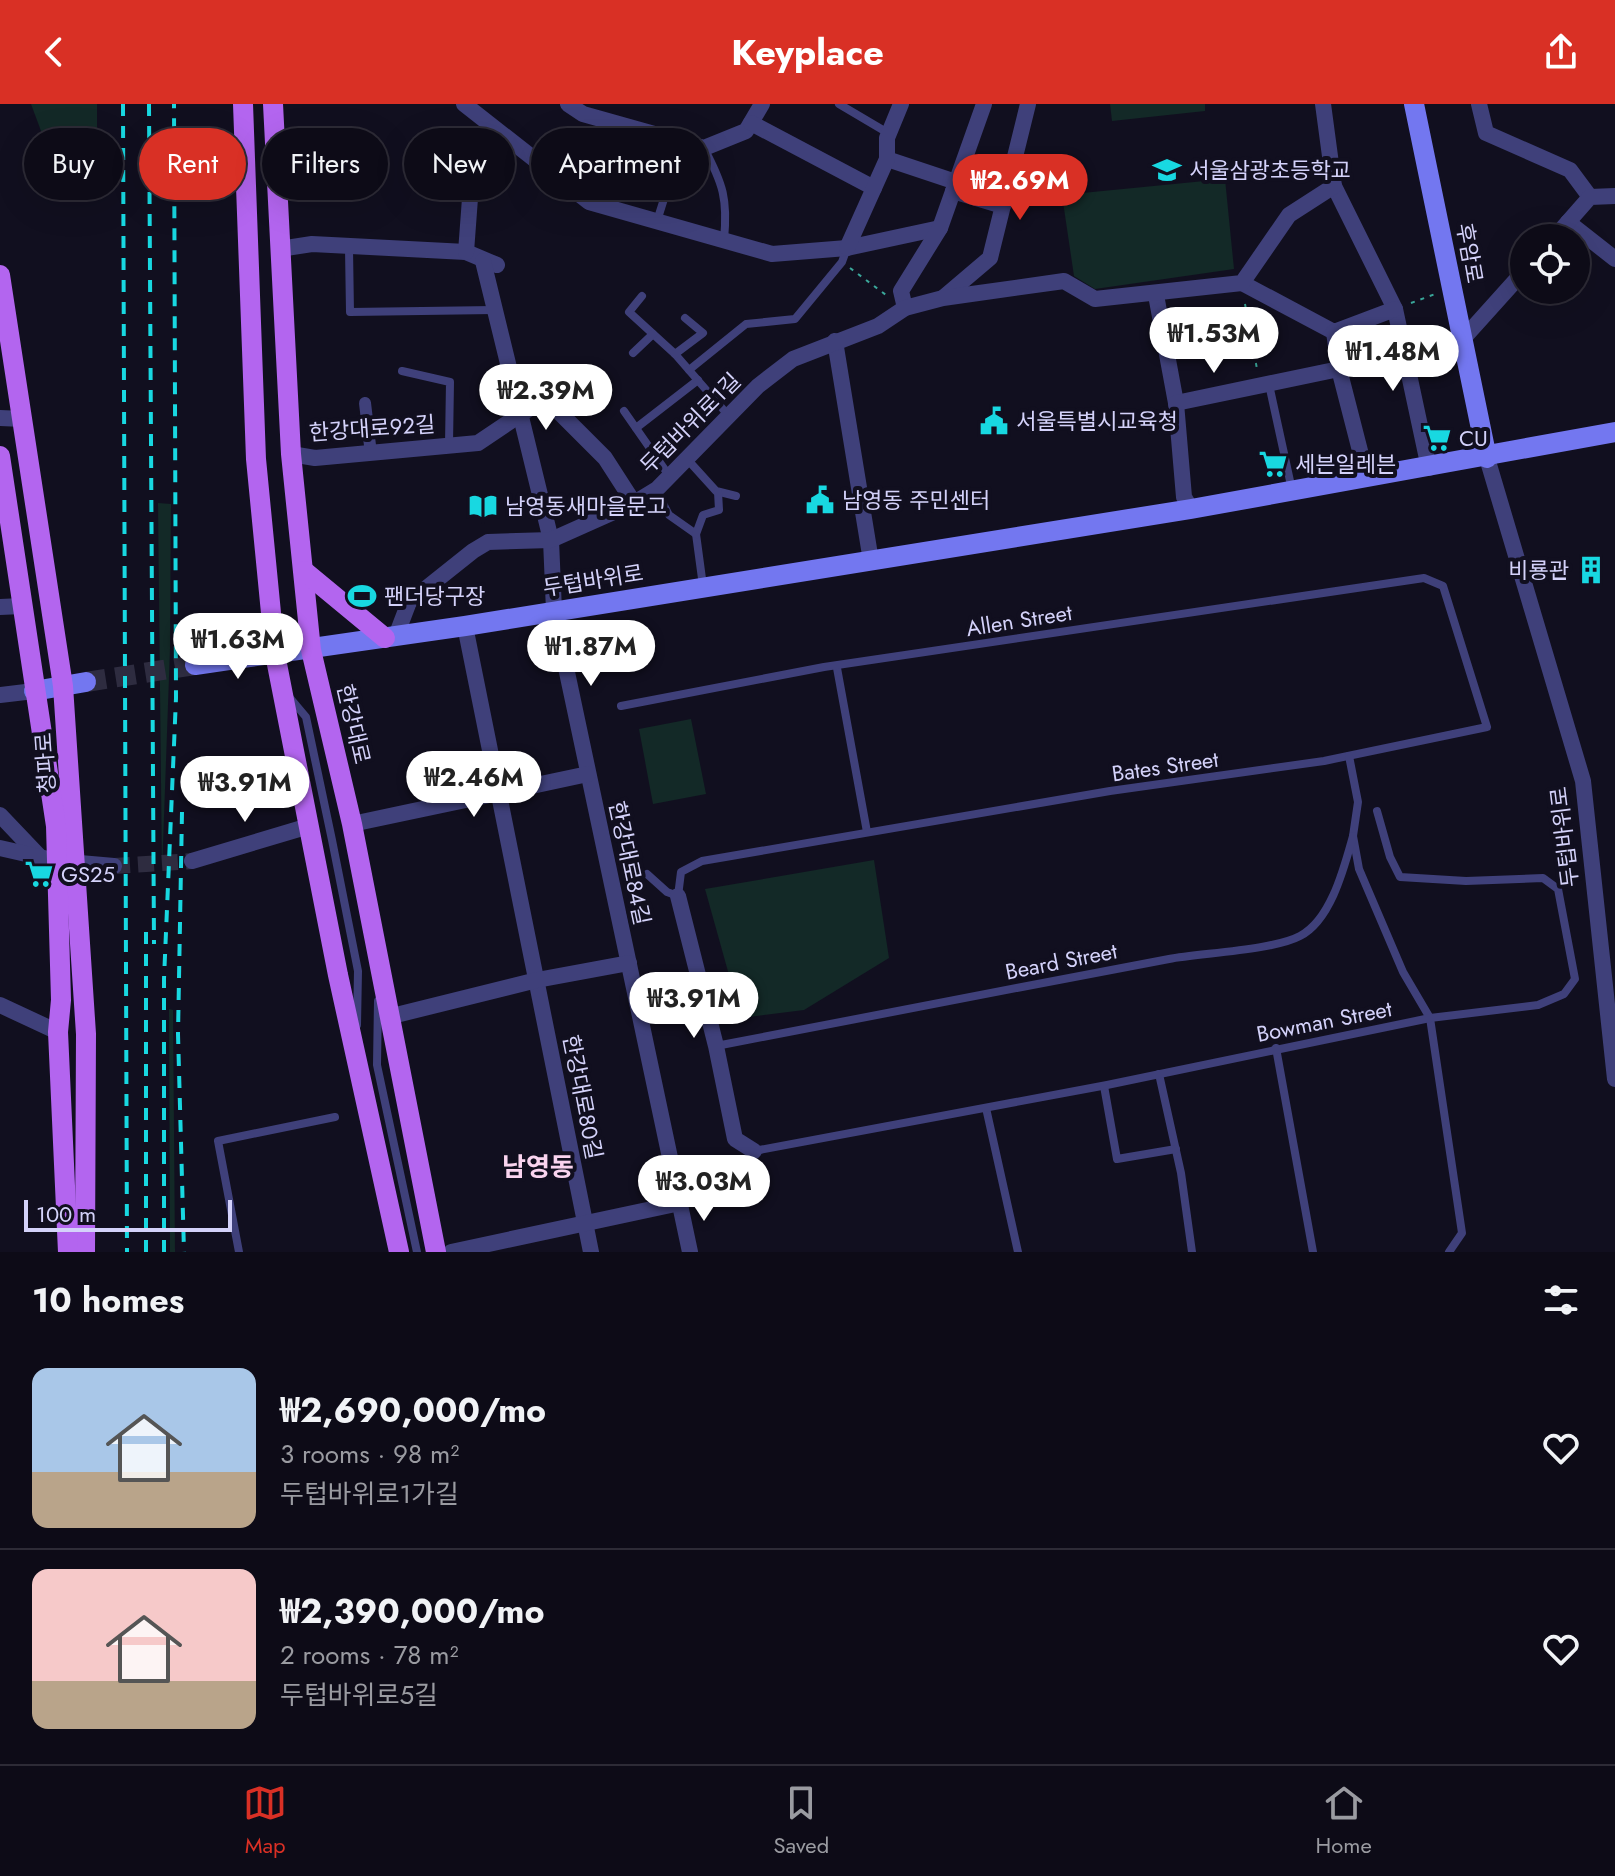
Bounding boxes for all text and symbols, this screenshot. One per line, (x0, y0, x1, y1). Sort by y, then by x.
text: Keyplace (731, 26, 884, 78)
icon: back (32, 30, 76, 74)
icon: share (1539, 30, 1583, 74)
chip: Buy (24, 128, 123, 200)
chip: Rent (139, 128, 246, 200)
chip: Filters (262, 128, 388, 200)
chip: New (404, 128, 515, 200)
chip: Apartment (531, 128, 709, 200)
pin: ₩2.69M (955, 154, 1085, 222)
place label: 서울삼광초등학교 (1189, 154, 1351, 186)
school or university icon: 서울삼광초등학교 (1152, 155, 1182, 185)
text: ₩2.69M (971, 161, 1069, 199)
street label: 후암로 (1449, 220, 1491, 286)
map controls (1510, 224, 1590, 304)
button: locate (1510, 224, 1590, 304)
pin: ₩1.53M (1149, 307, 1279, 375)
text: ₩1.53M (1167, 314, 1261, 352)
pin: ₩1.48M (1328, 325, 1458, 393)
text: ₩1.48M (1346, 332, 1440, 370)
pin: ₩2.39M (481, 364, 611, 432)
street label: 두텁바위로1길 (632, 365, 748, 481)
text: ₩2.39M (497, 371, 595, 409)
place label: 서울특별시교육청 (1016, 405, 1178, 437)
public building icon: 서울특별시교육청 (979, 406, 1009, 436)
street label: 한강대로92길 (308, 408, 436, 448)
place label: CU (1459, 422, 1488, 454)
supermarket icon: CU (1422, 423, 1452, 453)
place label: 세븐일레븐 (1295, 448, 1396, 480)
supermarket icon: 세븐일레븐 (1258, 449, 1288, 479)
place label: 남영동 주민센터 (842, 484, 990, 516)
public building icon: 남영동 주민센터 (805, 485, 835, 515)
place label: 남영동새마을문고 (505, 490, 667, 522)
library icon: 남영동새마을문고 (468, 491, 498, 521)
place label: 비룡관 (1508, 554, 1569, 586)
building icon: 비룡관 (1576, 555, 1606, 585)
street label: 두텁바위로 (541, 556, 645, 604)
place label: 팬더당구장 (384, 580, 485, 612)
sports icon: 팬더당구장 (347, 581, 377, 611)
street label: Allen Street (964, 596, 1075, 644)
pin: ₩1.63M (173, 613, 303, 681)
text: ₩1.63M (191, 620, 285, 658)
pin: ₩1.87M (526, 620, 656, 688)
text: ₩1.87M (545, 627, 637, 665)
street label: 한강대로 (329, 681, 379, 767)
street label: 청파로 (27, 732, 63, 794)
street label: Bates Street (1110, 743, 1221, 789)
pin: ₩2.46M (409, 751, 539, 819)
pin: ₩3.91M (180, 756, 310, 824)
text: ₩2.46M (424, 758, 524, 796)
text: ₩3.91M (198, 763, 292, 801)
street label: 두텁바위로 (1542, 785, 1586, 889)
street label: 한강대로84길 (601, 798, 659, 928)
place label: GS25 (61, 858, 115, 890)
supermarket icon: GS25 (24, 859, 54, 889)
street label: Beard Street (1002, 934, 1120, 988)
pin: ₩3.91M (629, 972, 759, 1040)
text: ₩3.91M (647, 979, 741, 1017)
street label: Bowman Street (1254, 992, 1395, 1050)
street label: 한강대로80길 (555, 1032, 611, 1162)
district label: 남영동 (502, 1148, 574, 1186)
pin: ₩3.03M (639, 1155, 769, 1223)
text: ₩3.03M (656, 1162, 752, 1200)
scale bar (24, 1196, 232, 1232)
text: 100 m (36, 1198, 96, 1230)
text: 10 homes (32, 1276, 184, 1325)
icon: filters (1539, 1278, 1583, 1322)
text: ₩2,690,000/mo (280, 1386, 546, 1435)
icon: home (96, 1400, 192, 1496)
icon: heart (1539, 1426, 1583, 1470)
text: 3 rooms · 98 m² (280, 1435, 459, 1473)
text: 두텁바위로1가길 (280, 1475, 459, 1513)
text: ₩2,390,000/mo (280, 1587, 545, 1636)
icon: home (96, 1601, 192, 1697)
icon: heart (1539, 1627, 1583, 1671)
text: 2 rooms · 78 m² (280, 1636, 459, 1674)
text: 두텁바위로5길 (280, 1676, 438, 1714)
tab: Map (243, 1781, 287, 1861)
tab: Saved (773, 1781, 829, 1861)
tab: Home (1316, 1781, 1372, 1861)

